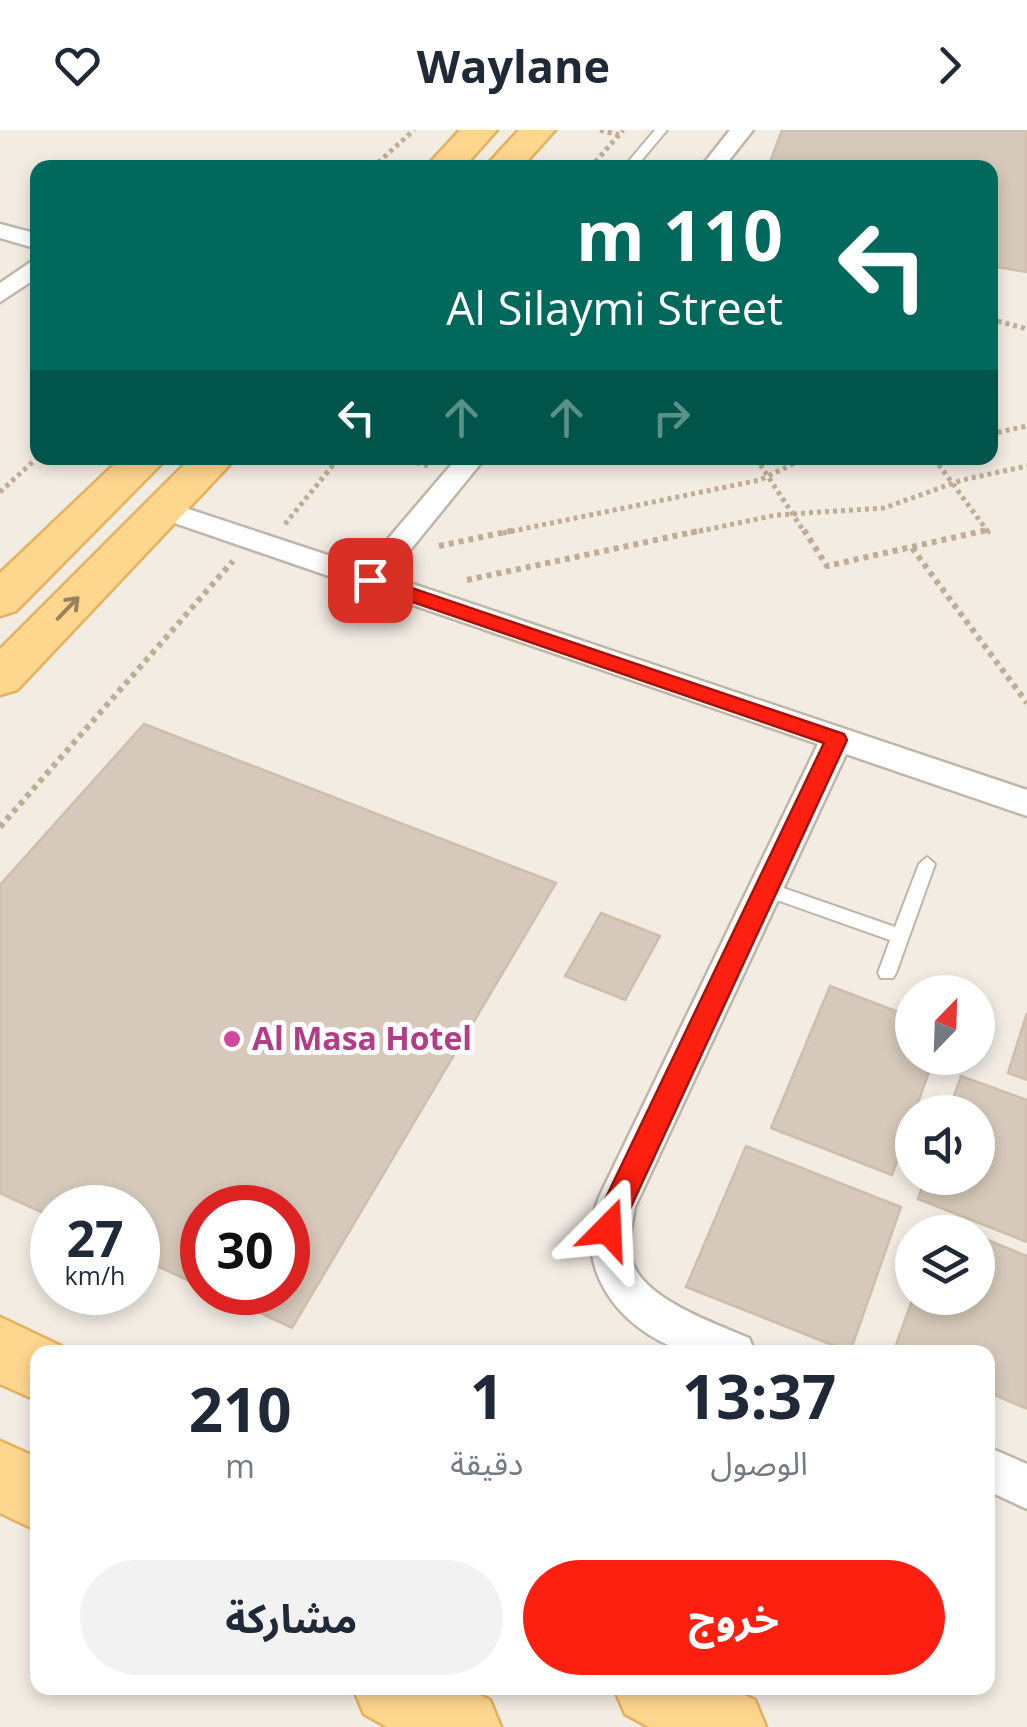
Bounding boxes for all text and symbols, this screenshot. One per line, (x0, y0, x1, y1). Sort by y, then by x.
text: Waylane (417, 35, 610, 96)
icon: heart (50, 38, 105, 93)
icon: forward (922, 38, 977, 93)
text: 110 m (576, 186, 783, 282)
icon: left (818, 200, 948, 330)
text: Al Silaymi Street (446, 277, 783, 338)
icon: left (329, 390, 384, 445)
icon: ahead (434, 390, 489, 445)
icon: ahead (539, 390, 594, 445)
icon: right (644, 390, 699, 445)
pin (328, 538, 413, 623)
icon: arrive (343, 553, 398, 608)
one-way arrow (56, 597, 80, 621)
north arrow (895, 975, 995, 1075)
map controls (895, 975, 995, 1315)
place label: Al Masa Hotel (252, 1016, 472, 1059)
marker: Al Masa Hotel (221, 1028, 243, 1050)
button: sound (895, 1095, 995, 1195)
position arrow (556, 1177, 660, 1281)
speed limit sign: 30 (180, 1185, 310, 1315)
text: 27 (66, 1204, 124, 1272)
button: layers (895, 1215, 995, 1315)
text: km/h (65, 1258, 125, 1292)
text: 1 (470, 1355, 504, 1437)
text: 13:37 (682, 1355, 836, 1437)
text: 210 (189, 1368, 292, 1450)
text: دقيقة (450, 1441, 523, 1484)
text: الوصول (710, 1441, 808, 1484)
text: m (225, 1444, 255, 1487)
button: مشاركة (80, 1560, 503, 1675)
button: خروج (523, 1560, 945, 1675)

